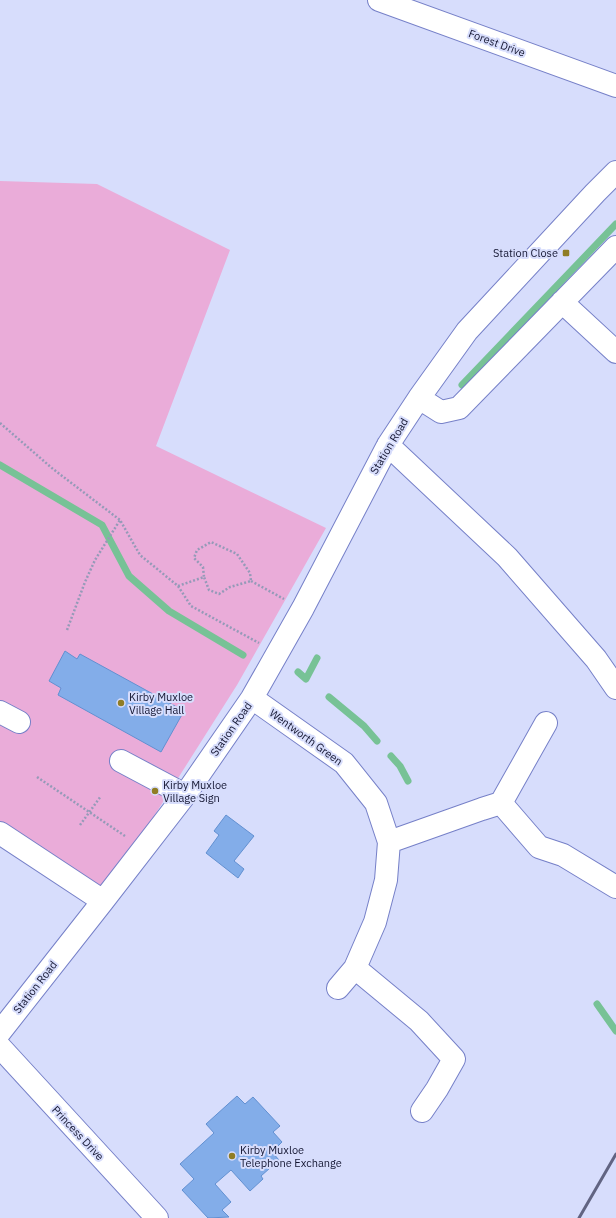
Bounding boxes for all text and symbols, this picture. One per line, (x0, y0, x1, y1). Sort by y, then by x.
street label: Forest Drive (467, 26, 527, 60)
place label: Station Close (493, 246, 558, 260)
marker: Station Close (561, 248, 571, 258)
street label: Station Road (367, 415, 411, 477)
place label: Kirby Muxloe Village Hall (129, 690, 193, 717)
marker: Kirby Muxloe Village Hall (116, 698, 126, 708)
street label: Station Road (207, 699, 255, 759)
street label: Wentworth Green (267, 706, 345, 768)
place label: Kirby Muxloe Village Sign (163, 778, 227, 805)
marker: Kirby Muxloe Village Sign (150, 786, 160, 796)
street label: Station Road (10, 958, 60, 1016)
street label: Princess Drive (49, 1103, 107, 1163)
place label: Kirby Muxloe Telephone Exchange (240, 1143, 342, 1170)
marker: Kirby Muxloe Telephone Exchange (227, 1151, 237, 1161)

